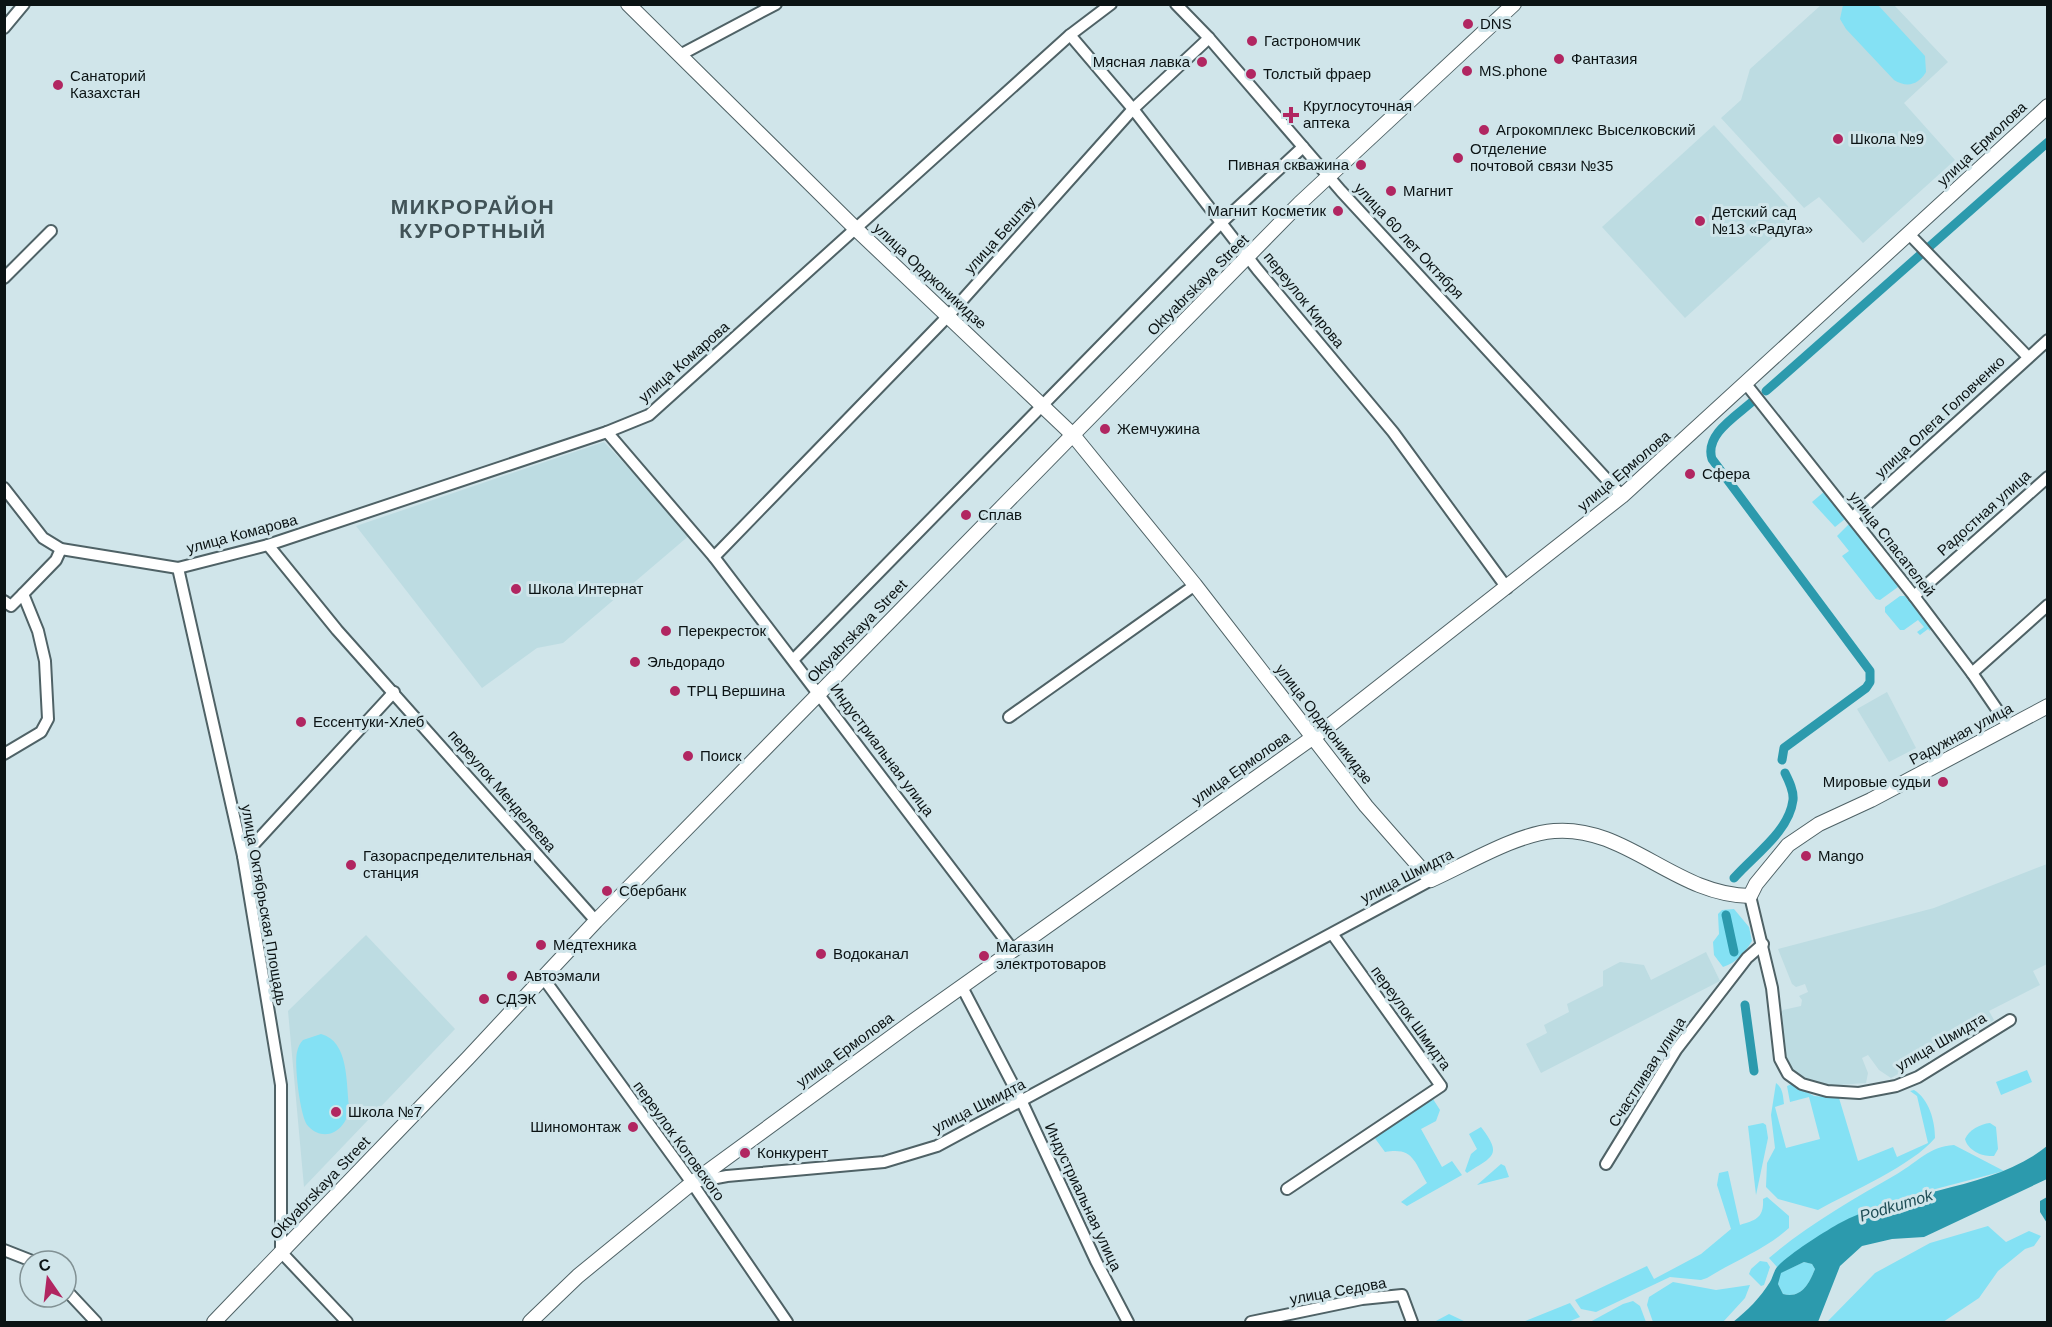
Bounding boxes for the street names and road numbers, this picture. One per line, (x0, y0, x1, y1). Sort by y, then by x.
street label: улица Ермолова (1934, 98, 2030, 189)
street label: улица 60 лет Октября (1351, 179, 1467, 302)
street label: улица Бештау (961, 192, 1039, 277)
street label: улица Орджоникидзе (871, 219, 990, 332)
street label: Oktyabrskaya Street (1144, 230, 1252, 339)
street label: переулок Кирова (1261, 248, 1349, 351)
street label: улица Комарова (635, 317, 733, 405)
street label: улица Олега Головченко (1871, 352, 2008, 481)
street label: улица Ермолова (1574, 427, 1674, 514)
street label: Радостная улица (1934, 466, 2034, 559)
street label: улица Спасателей (1846, 488, 1939, 599)
street label: улица Комарова (185, 510, 300, 556)
street label: Oktyabrskaya Street (803, 575, 911, 685)
street label: улица Орджоникидзе (1272, 660, 1377, 787)
street label: Индустриальная улица (827, 680, 938, 820)
street label: Радужная улица (1906, 699, 2016, 768)
street label: переулок Менделеева (445, 726, 560, 855)
street label: улица Ермолова (1189, 727, 1293, 808)
street label: улица Октябрьская Площадь (238, 803, 291, 1007)
street label: улица Шмидта (1358, 845, 1456, 906)
street label: переулок Шмидта (1368, 962, 1455, 1074)
street label: улица Ермолова (793, 1008, 897, 1090)
street label: улица Шмидта (1892, 1008, 1990, 1074)
street label: Счастливая улица (1605, 1013, 1689, 1130)
street label: улица Шмидта (930, 1075, 1028, 1136)
street label: переулок Котовского (630, 1078, 729, 1204)
street label: Индустриальная улица (1042, 1120, 1126, 1274)
street label: Oktyabrskaya Street (266, 1132, 374, 1242)
street label: улица Седова (1288, 1274, 1388, 1307)

